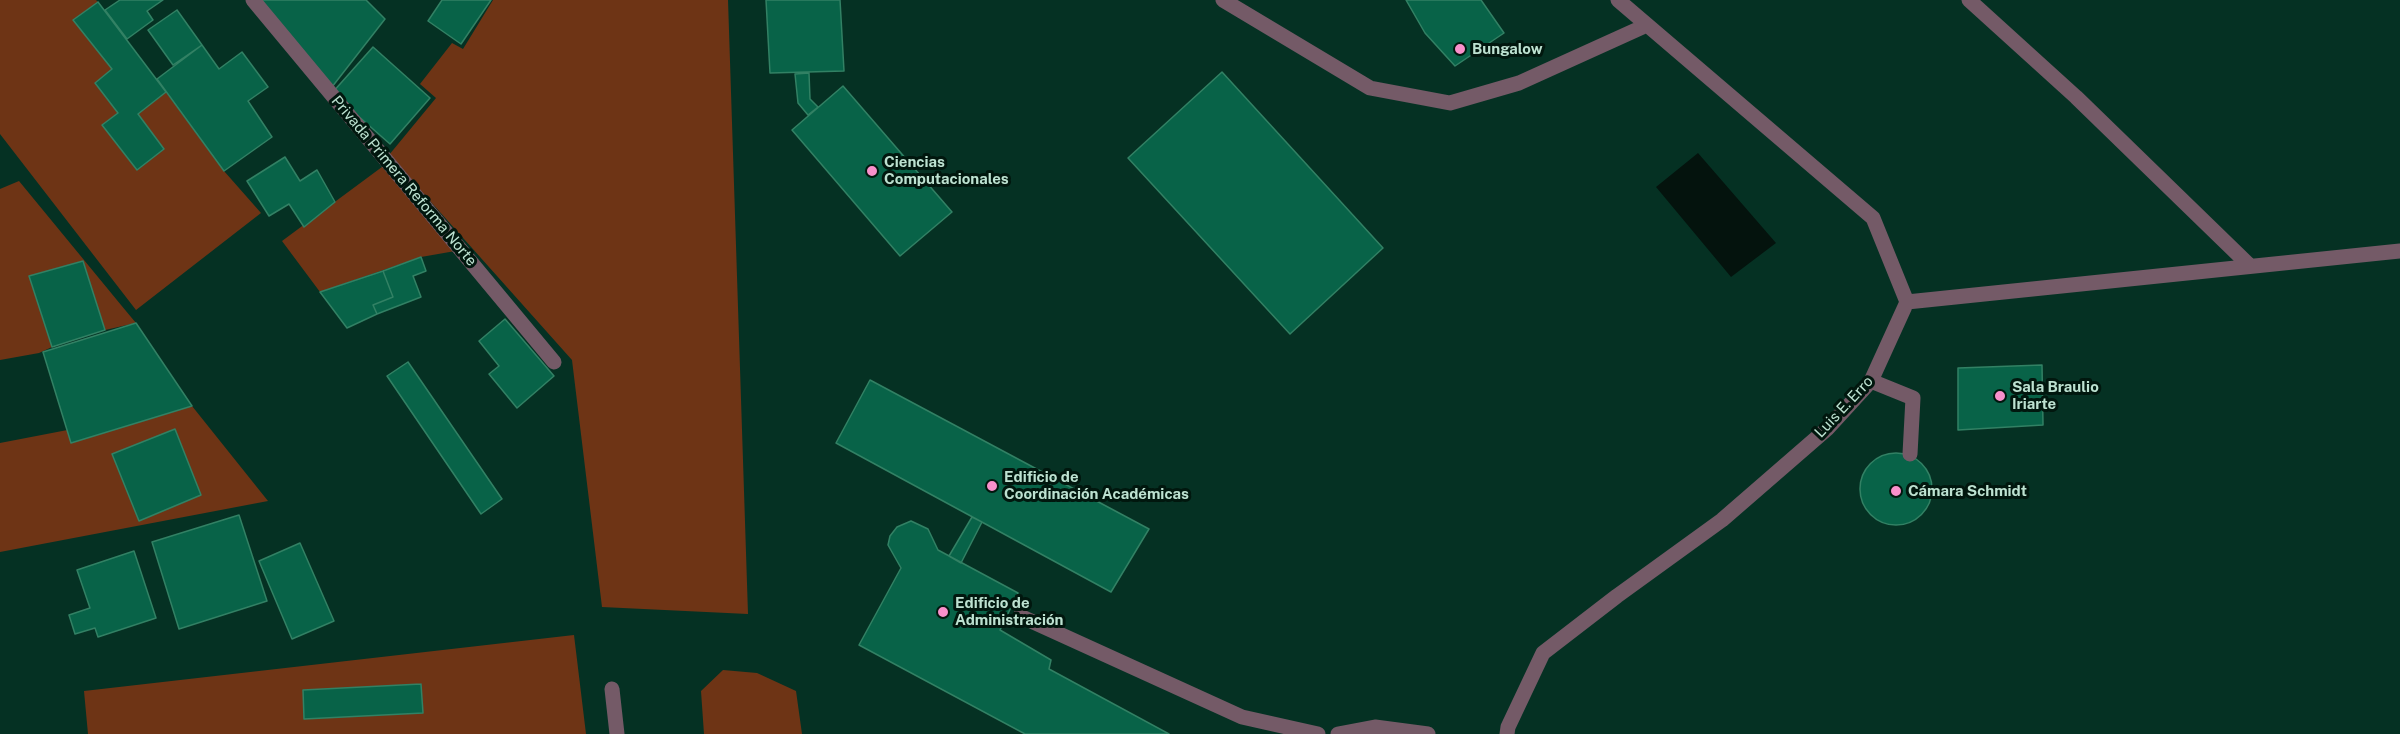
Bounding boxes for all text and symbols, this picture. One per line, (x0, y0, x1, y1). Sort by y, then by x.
place label: Bungalow (1472, 40, 1543, 58)
marker: Bungalow (1453, 42, 1467, 56)
street label: Privada Primera Reforma Norte (328, 92, 480, 270)
place label: Ciencias Computacionales (884, 153, 1009, 188)
marker: Ciencias Computacionales (865, 164, 879, 178)
street label: Luis E. Erro (1811, 372, 1877, 442)
place label: Sala Braulio Iriarte (2012, 378, 2099, 413)
marker: Sala Braulio Iriarte (1993, 389, 2007, 403)
place label: Edificio de Coordinación Académicas (1004, 468, 1189, 503)
marker: Edificio de Coordinación Académicas (985, 479, 999, 493)
place label: Cámara Schmidt (1908, 482, 2027, 500)
marker: Cámara Schmidt (1889, 484, 1903, 498)
place label: Edificio de Administración (955, 594, 1064, 629)
marker: Edificio de Administración (936, 605, 950, 619)

